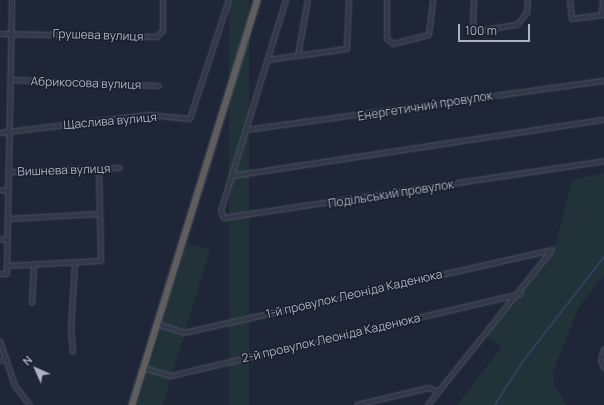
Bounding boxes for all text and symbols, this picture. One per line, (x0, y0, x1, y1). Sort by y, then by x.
scale bar (460, 16, 532, 42)
text: 100 m (465, 22, 497, 39)
street label: Грушева вулиця (52, 26, 144, 44)
street label: Абрикосова вулиця (30, 74, 142, 92)
street label: Енергетичний провулок (356, 88, 494, 124)
street label: Щаслива вулиця (63, 110, 157, 132)
street label: Вишнева вулиця (17, 161, 111, 179)
street label: Подільський провулок (327, 177, 455, 211)
street label: 1-й провулок Леоніда Каденюка (264, 267, 444, 321)
street label: 2-й провулок Леоніда Каденюка (240, 310, 422, 366)
north arrow (16, 349, 56, 389)
text: N (19, 352, 35, 368)

